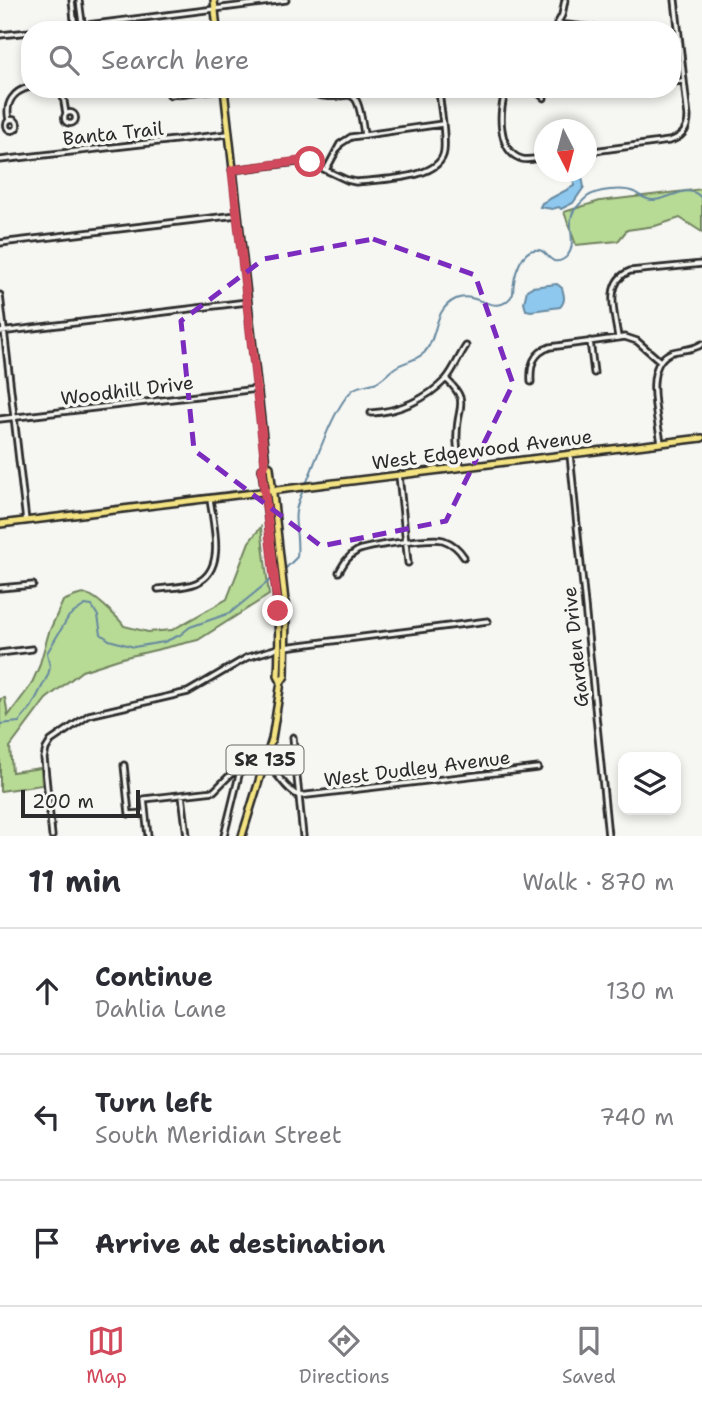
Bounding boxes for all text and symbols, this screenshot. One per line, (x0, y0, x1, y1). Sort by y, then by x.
search box (21, 21, 681, 98)
icon: search (45, 41, 83, 79)
text: Search here (101, 42, 250, 77)
street label: Banta Trail (62, 116, 165, 151)
north arrow (534, 119, 597, 182)
route start (294, 146, 325, 177)
street label: Woodhill Drive (59, 370, 195, 411)
street label: West Edgewood Avenue (370, 424, 594, 475)
street label: Garden Drive (557, 585, 594, 709)
route end (262, 595, 293, 626)
street label: West Dudley Avenue (322, 745, 512, 792)
road number: SR 135 (226, 746, 304, 774)
map controls (618, 752, 681, 815)
button: layers (618, 752, 681, 815)
scale bar (21, 787, 140, 819)
text: 200 m (32, 789, 94, 814)
text: 11 min (28, 861, 121, 902)
text: Walk · 870 m (522, 867, 674, 897)
text: Continue (95, 959, 213, 994)
icon: ahead (28, 972, 66, 1010)
text: 130 m (606, 976, 674, 1006)
text: Dahlia Lane (95, 994, 227, 1024)
text: Turn left (95, 1085, 212, 1120)
icon: left (28, 1098, 66, 1136)
text: 740 m (599, 1102, 674, 1132)
text: South Meridian Street (95, 1120, 342, 1150)
icon: arrive (28, 1224, 66, 1262)
text: Arrive at destination (95, 1226, 385, 1261)
tab: Map (86, 1322, 127, 1389)
tab: Directions (299, 1322, 390, 1389)
tab: Saved (562, 1322, 616, 1389)

